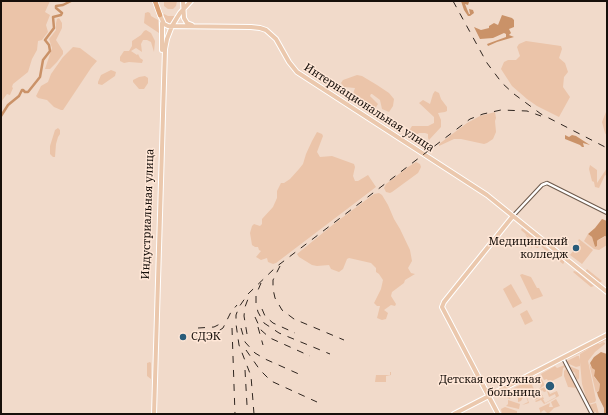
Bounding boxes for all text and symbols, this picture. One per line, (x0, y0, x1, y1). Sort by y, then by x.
street label: Интернациональная улица (301, 61, 437, 155)
street label: Индустриальная улица (139, 148, 157, 280)
place label: Медицинский колледж (489, 235, 568, 261)
marker: Медицинский колледж (571, 243, 581, 253)
place label: СДЭК (191, 330, 221, 344)
marker: СДЭК (178, 332, 188, 342)
place label: Детская окружная больница (439, 373, 541, 399)
marker: Детская окружная больница (544, 380, 556, 392)

